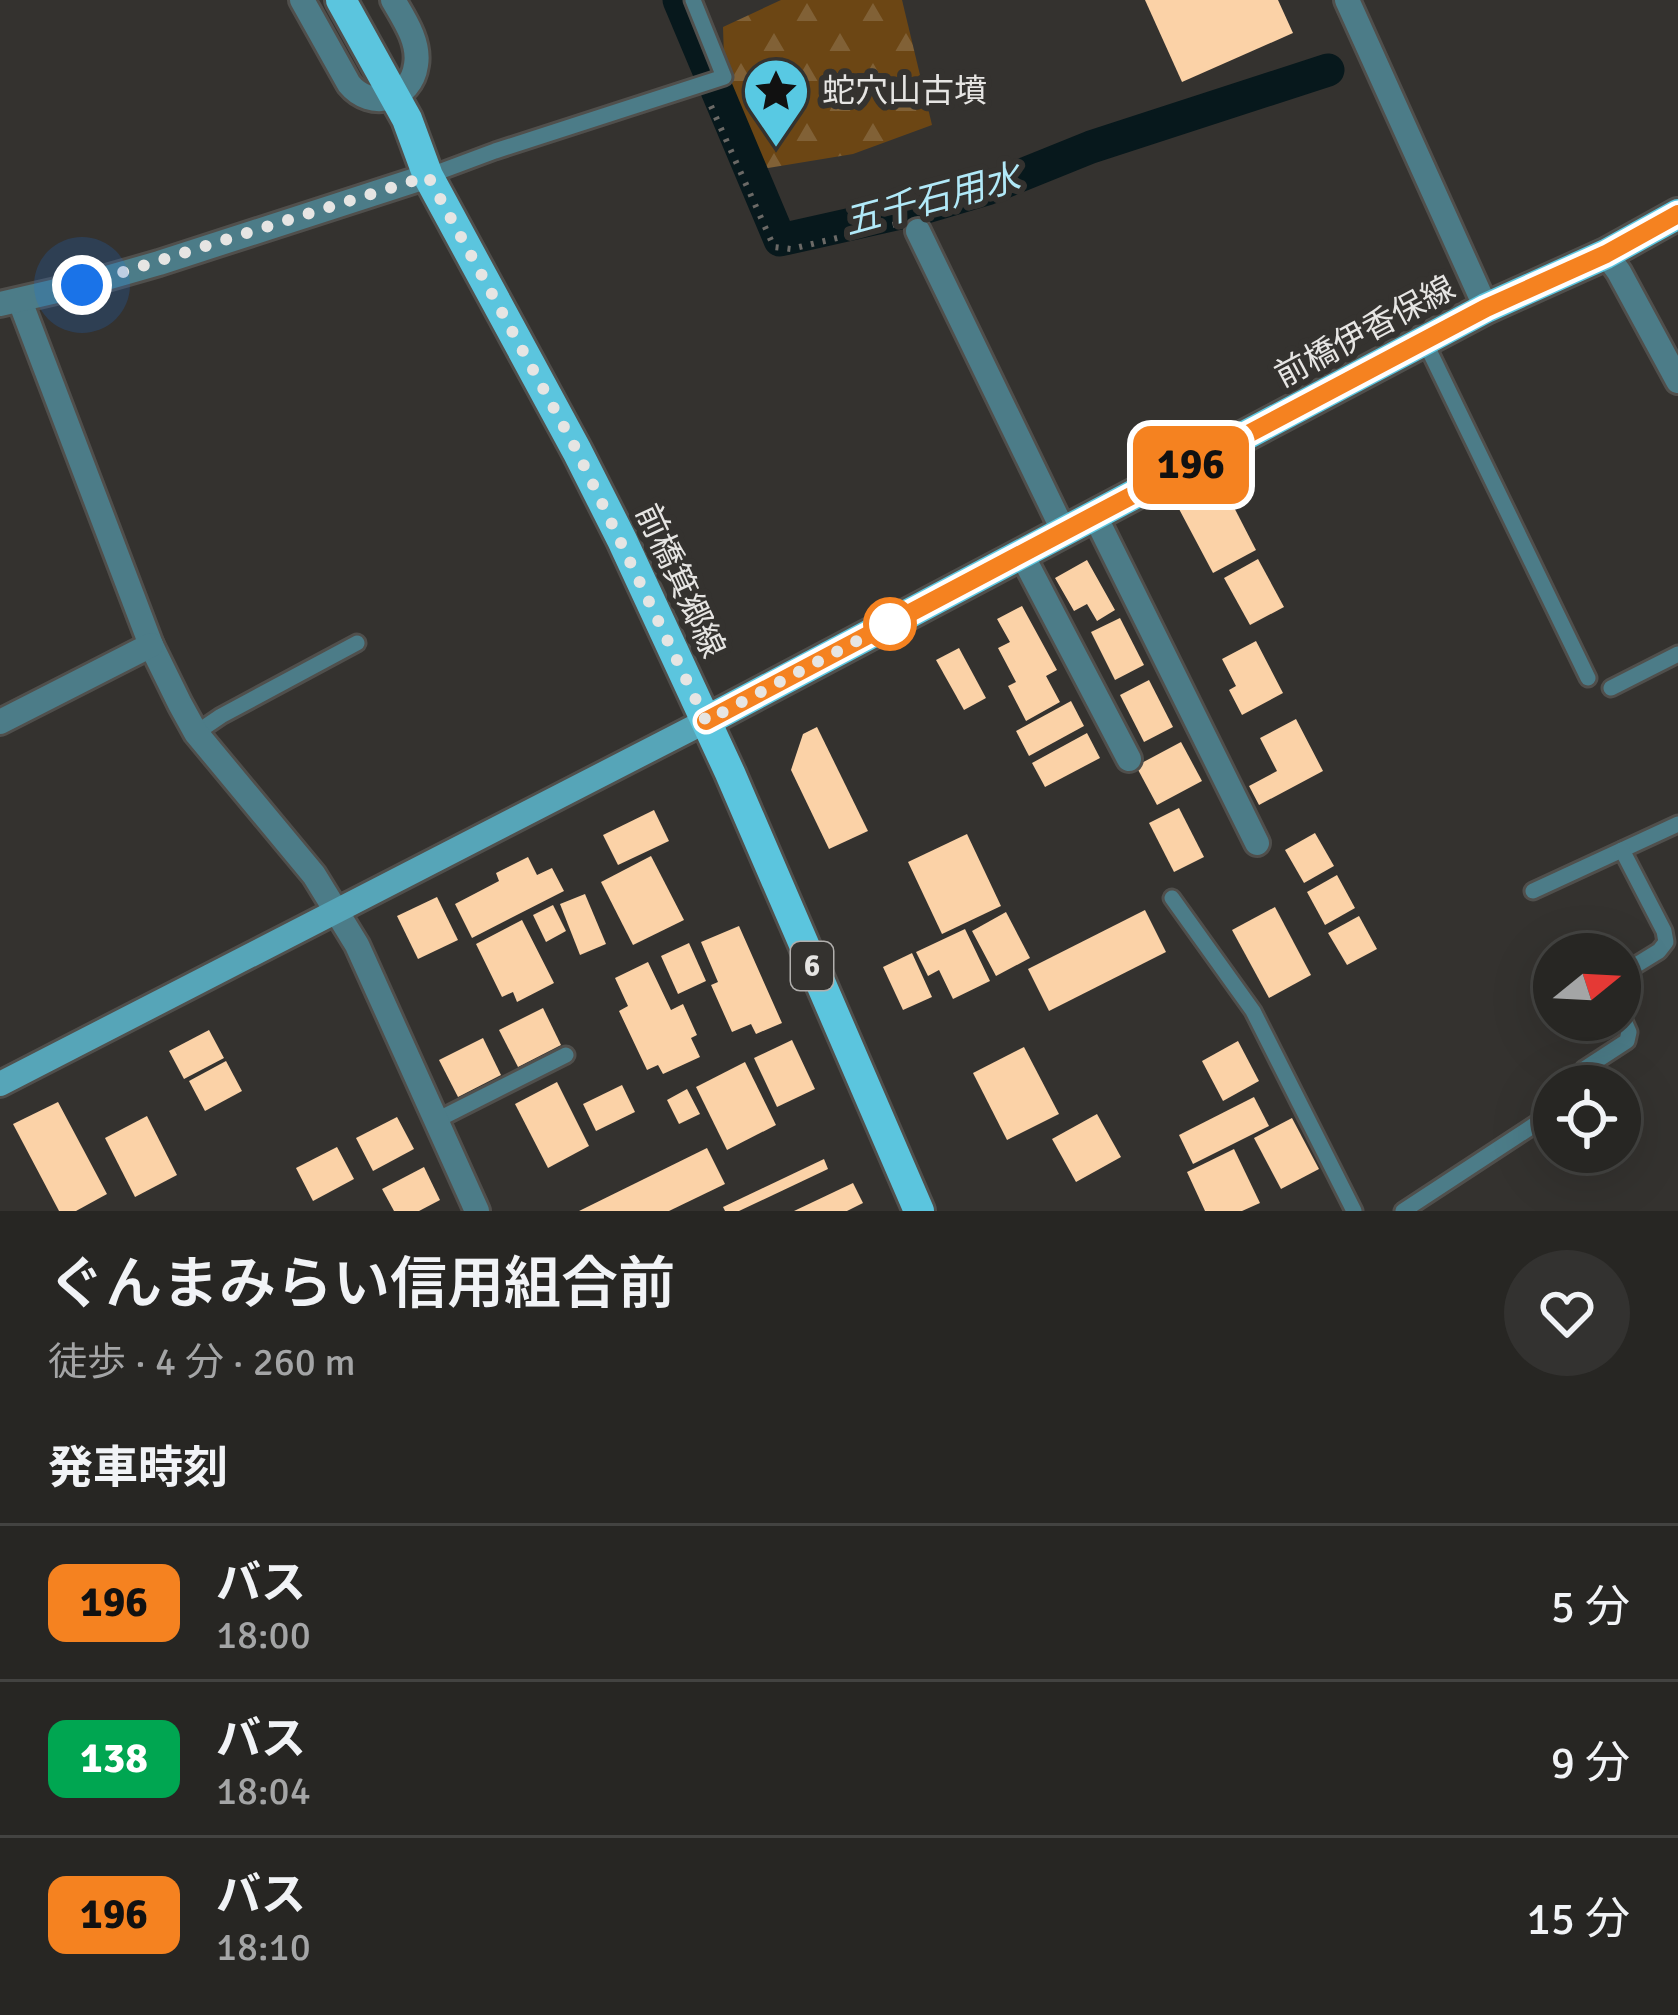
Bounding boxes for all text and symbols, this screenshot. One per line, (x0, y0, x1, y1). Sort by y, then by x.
place icon: 蛇穴山古墳 (741, 56, 811, 150)
place label: 蛇穴山古墳 (822, 71, 987, 112)
water label: 五千石用水 (839, 154, 1029, 245)
your location (52, 255, 112, 315)
street label: 前橋伊香保線 (1268, 267, 1462, 397)
line badge: 196 (1122, 426, 1260, 504)
text: 196 (1157, 439, 1225, 490)
street label: 前橋箕郷線 (627, 498, 733, 664)
unlabelled marker (865, 599, 915, 649)
north arrow (1533, 933, 1641, 1041)
map controls (1533, 933, 1641, 1173)
road number: 6 (791, 942, 833, 990)
button: locate (1533, 1065, 1641, 1173)
text: ぐんまみらい信用組合前 (48, 1249, 675, 1320)
button: heart (1504, 1250, 1630, 1376)
text: 徒歩 · 4 分 · 260 m (48, 1338, 356, 1386)
text: 発車時刻 (48, 1441, 228, 1496)
text: バス (216, 1556, 306, 1611)
text: 196 (80, 1577, 148, 1628)
text: 5 分 (1551, 1580, 1630, 1635)
text: 18:00 (216, 1611, 311, 1659)
text: バス (216, 1712, 306, 1767)
text: 138 (80, 1733, 148, 1784)
text: 9 分 (1551, 1736, 1630, 1791)
text: 18:04 (216, 1767, 311, 1815)
text: バス (216, 1868, 306, 1923)
text: 196 (80, 1889, 148, 1940)
text: 15 分 (1526, 1892, 1630, 1947)
text: 18:10 (216, 1923, 311, 1971)

